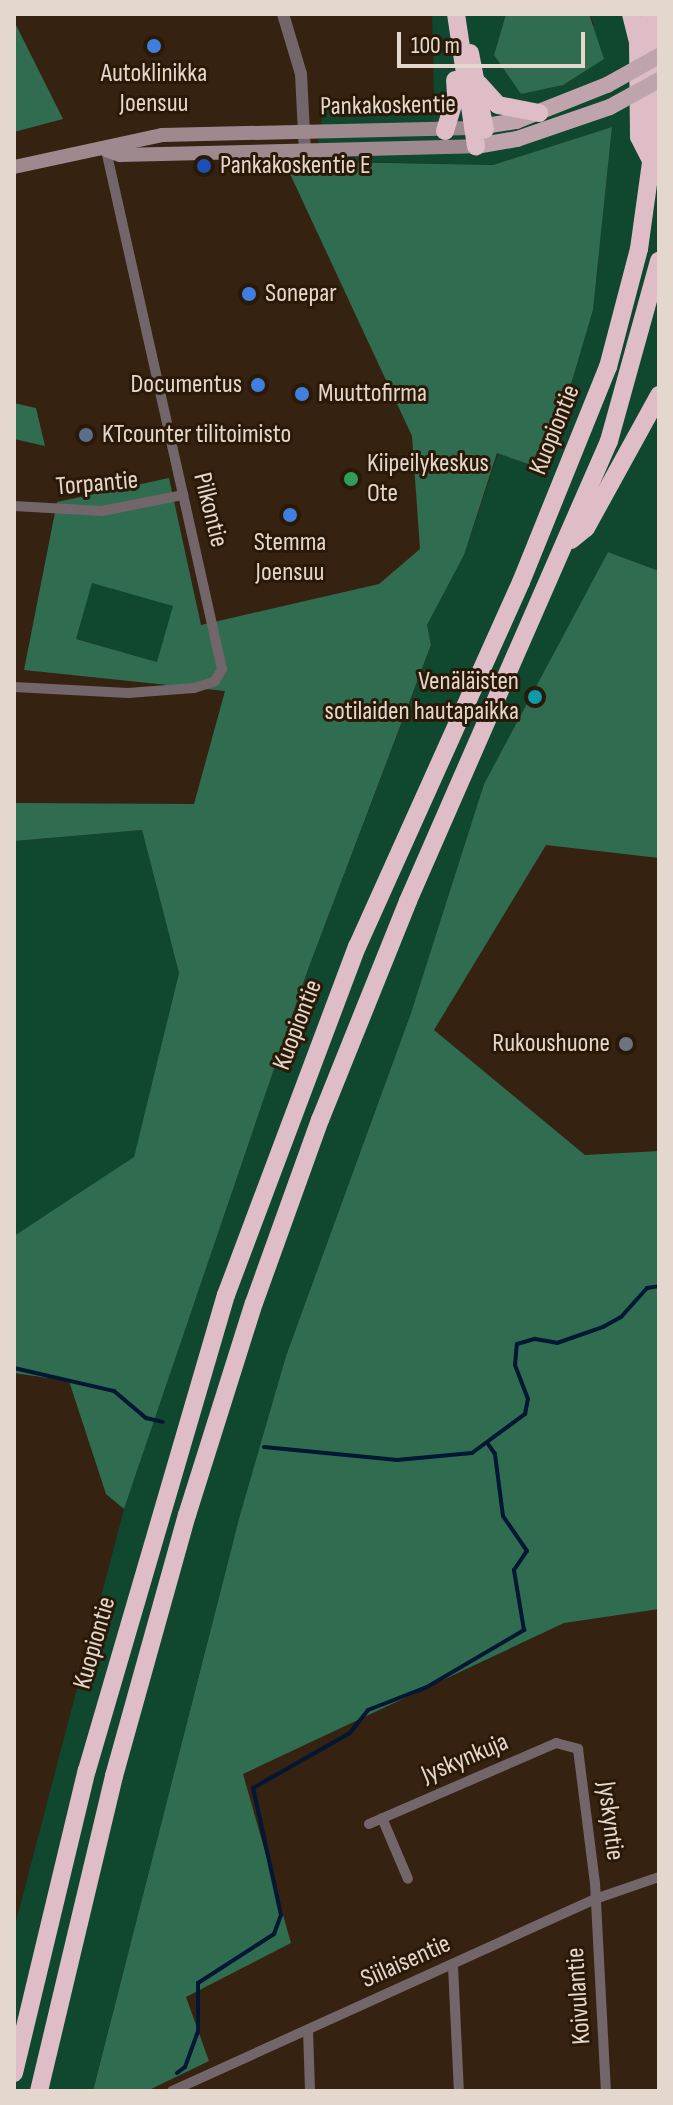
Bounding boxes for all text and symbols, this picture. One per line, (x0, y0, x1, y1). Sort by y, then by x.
scale bar (401, 16, 589, 66)
text: 100 m (411, 31, 460, 60)
marker: Autoklinikka Joensuu (145, 37, 163, 55)
place label: Autoklinikka Joensuu (101, 58, 207, 120)
street label: Pankakoskentie (320, 89, 456, 123)
place label: Pankakoskentie E (220, 150, 371, 182)
marker: Pankakoskentie E (195, 157, 213, 175)
place label: Sonepar (265, 278, 337, 310)
marker: Sonepar (240, 285, 258, 303)
place label: Documentus (131, 369, 242, 401)
marker: Documentus (249, 376, 267, 394)
place label: Muuttofirma (318, 378, 427, 410)
street label: Kuopiontie (523, 381, 587, 479)
marker: Muuttofirma (293, 385, 311, 403)
place label: KTcounter tilitoimisto (102, 419, 291, 451)
marker: KTcounter tilitoimisto (77, 426, 95, 444)
place label: Kiipeilykeskus Ote (367, 448, 489, 510)
street label: Torpantie (55, 465, 139, 503)
street label: Pilkontie (186, 470, 234, 550)
marker: Kiipeilykeskus Ote (342, 470, 360, 488)
marker: Stemma Joensuu (281, 506, 299, 524)
place label: Stemma Joensuu (254, 527, 326, 588)
place label: Venäläisten sotilaiden hautapaikka (325, 666, 519, 728)
marker: Venäläisten sotilaiden hautapaikka (526, 688, 544, 706)
street label: Kuopiontie (267, 976, 329, 1074)
place label: Rukoushuone (492, 1028, 610, 1060)
marker: Rukoushuone (617, 1035, 635, 1053)
street label: Kuopiontie (67, 1594, 123, 1692)
street label: Jyskynkuja (417, 1727, 513, 1791)
street label: Jyskyntie (590, 1780, 630, 1862)
street label: Siilaisentie (356, 1928, 456, 1996)
street label: Koivulantie (560, 1946, 598, 2046)

